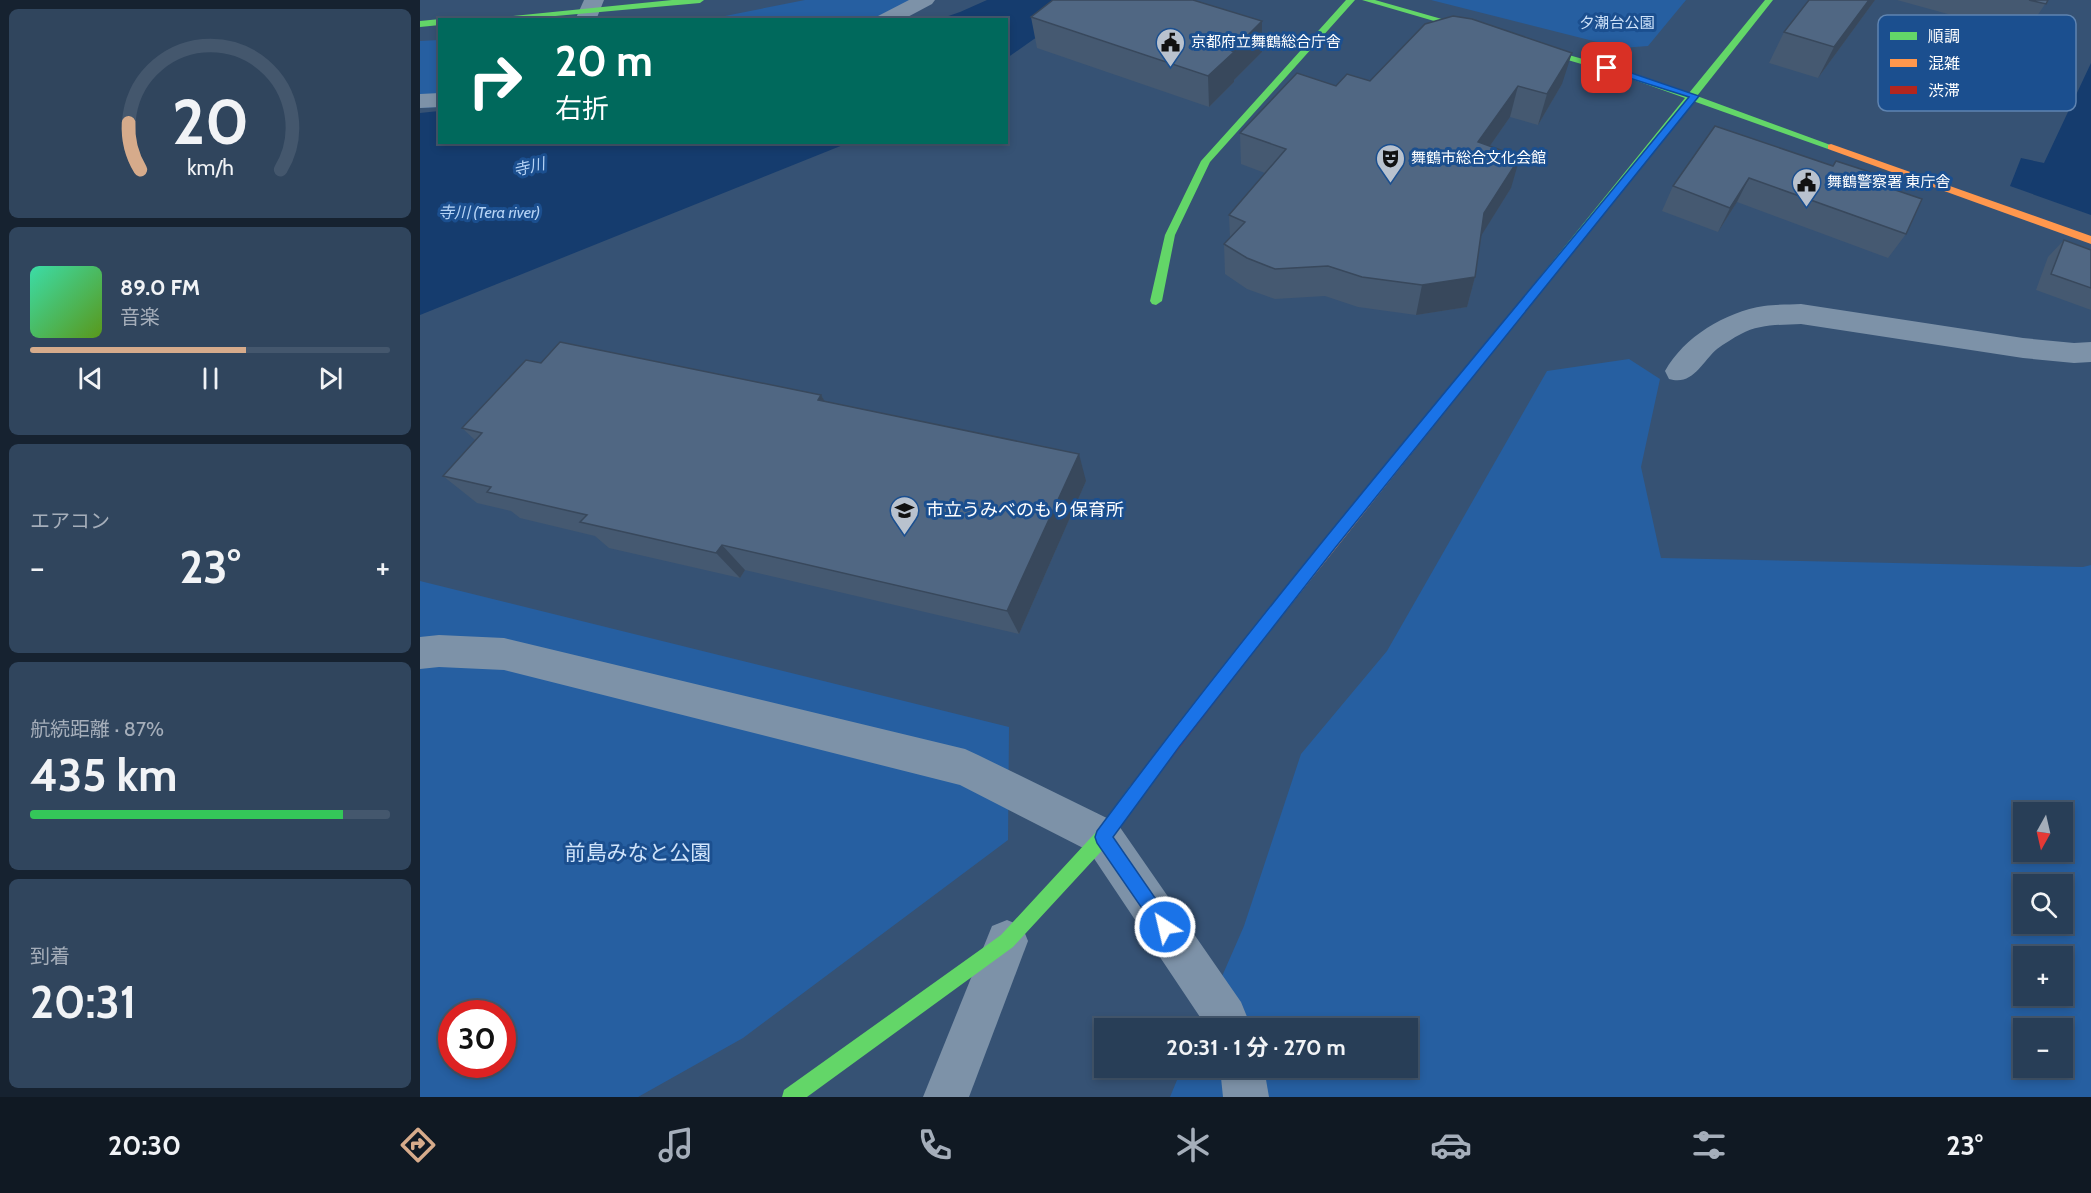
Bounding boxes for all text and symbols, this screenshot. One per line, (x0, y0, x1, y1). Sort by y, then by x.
park label: 夕潮台公園 (1579, 14, 1655, 32)
legend (1878, 15, 2076, 111)
public building icon: 京都府立舞鶴総合庁舎 (1154, 26, 1186, 68)
text: 順調 (1928, 27, 1960, 46)
place label: 京都府立舞鶴総合庁舎 (1191, 33, 1341, 51)
text: 20 m (555, 35, 653, 87)
icon: right (456, 42, 534, 120)
pin (1581, 42, 1632, 93)
icon: arrive (1590, 51, 1623, 84)
text: 混雑 (1928, 54, 1960, 73)
text: 渋滞 (1928, 81, 1960, 100)
text: 20 (171, 84, 249, 160)
text: 右折 (555, 92, 609, 125)
theatre icon: 舞鶴市総合文化会館 (1374, 142, 1406, 184)
place label: 舞鶴市総合文化会館 (1411, 149, 1546, 167)
water label: 寺川 (511, 154, 549, 180)
text: km/h (187, 155, 233, 181)
public building icon: 舞鶴警察署 東庁舎 (1790, 166, 1822, 208)
place label: 舞鶴警察署 東庁舎 (1827, 173, 1950, 191)
water label: 寺川 (Tera river) (438, 203, 540, 222)
text: 89.0 FM (120, 274, 200, 301)
text: 音楽 (120, 305, 160, 329)
icon: previous (74, 362, 107, 395)
icon: pause (194, 362, 227, 395)
icon: next (314, 362, 347, 395)
school or university icon: 市立うみべのもり保育所 (889, 494, 921, 536)
place label: 市立うみべのもり保育所 (926, 499, 1124, 521)
text: エアコン (30, 509, 110, 533)
text: 23° (179, 540, 241, 594)
text: − (30, 547, 45, 587)
text: + (375, 547, 390, 587)
text: 航続距離 · 87% (30, 717, 164, 741)
text: 435 km (30, 748, 177, 802)
north arrow (2013, 802, 2073, 862)
map controls (2013, 802, 2073, 1078)
park label: 前島みなと公園 (565, 840, 712, 865)
button: search (2013, 874, 2073, 934)
position arrow (1133, 895, 1197, 959)
text: 到着 (30, 944, 70, 968)
button: + (2013, 946, 2073, 1006)
text: 20:31 (30, 975, 136, 1029)
speed limit sign: 30 (438, 1000, 516, 1078)
button: − (2013, 1018, 2073, 1078)
text: 20:31 · 1 分 · 270 m (1166, 1034, 1346, 1061)
icon: directions (397, 1124, 439, 1166)
icon: music (655, 1124, 697, 1166)
icon: phone (914, 1124, 956, 1166)
icon: climate (1172, 1124, 1214, 1166)
icon: car (1430, 1124, 1472, 1166)
icon: filters (1688, 1124, 1730, 1166)
text: 20:30 (108, 1129, 181, 1162)
text: 23° (1946, 1129, 1983, 1162)

